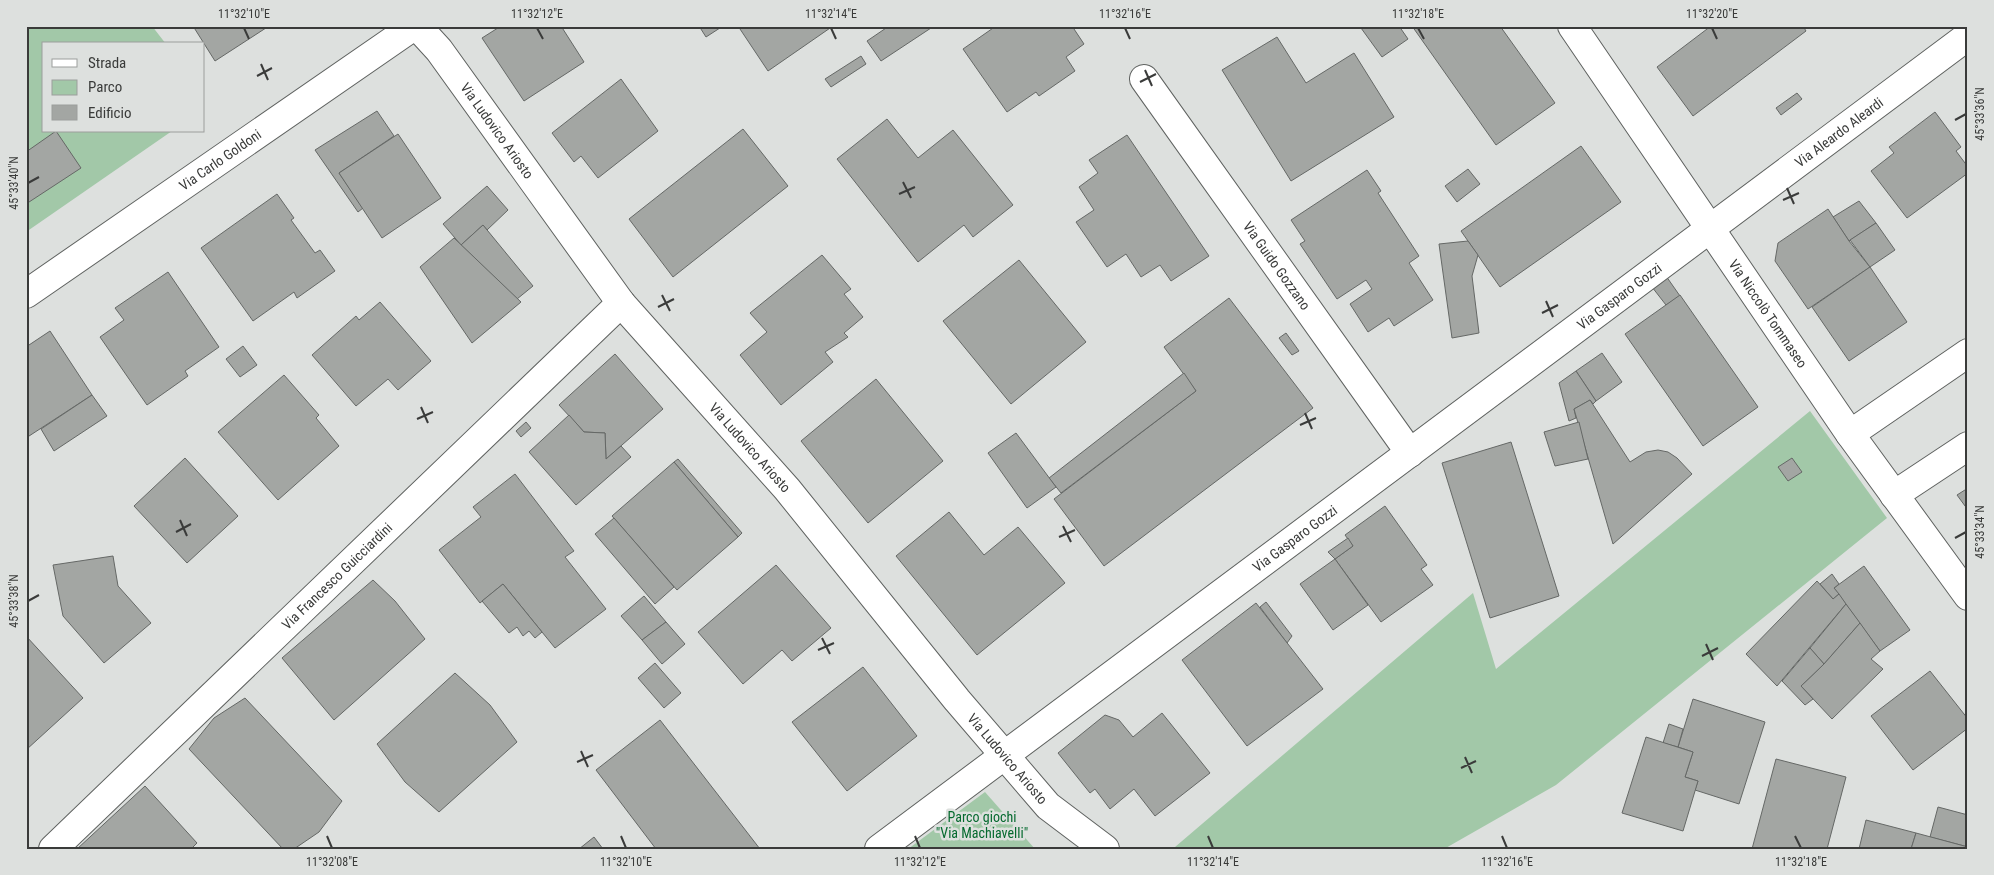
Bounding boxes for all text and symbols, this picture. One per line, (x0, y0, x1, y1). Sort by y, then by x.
text: 11°32'10"E (218, 7, 270, 21)
text: 11°32'12"E (511, 7, 563, 21)
text: 11°32'14"E (805, 7, 857, 21)
text: 11°32'16"E (1099, 7, 1151, 21)
text: 11°32'18"E (1392, 7, 1444, 21)
text: 11°32'20"E (1686, 7, 1738, 21)
legend (42, 42, 205, 132)
text: Strada (88, 54, 126, 72)
text: Parco (88, 78, 122, 96)
street label: Via Ludovico Ariosto (457, 80, 537, 182)
text: 45°33'36"N (1973, 87, 1987, 141)
street label: Via Aleardo Aleardi (1792, 94, 1886, 170)
text: Edificio (88, 104, 131, 122)
street label: Via Carlo Goldoni (176, 126, 264, 194)
text: 45°33'40"N (7, 156, 21, 210)
street label: Via Guido Gozzano (1240, 218, 1314, 313)
street label: Via Niccolò Tommaseo (1725, 256, 1810, 371)
street label: Via Gasparo Gozzi (1574, 260, 1665, 333)
street label: Via Ludovico Ariosto (706, 400, 794, 495)
street label: Via Gasparo Gozzi (1250, 502, 1340, 575)
text: 45°33'34"N (1973, 505, 1987, 559)
street label: Via Francesco Guicciardini (279, 519, 395, 633)
text: 45°33'38"N (7, 574, 21, 628)
street label: Via Ludovico Ariosto (964, 710, 1051, 807)
park label: Parco giochi "Via Machiavelli" (936, 809, 1028, 841)
text: 11°32'08"E (306, 855, 358, 869)
text: 11°32'10"E (600, 855, 652, 869)
text: 11°32'12"E (894, 855, 946, 869)
text: 11°32'14"E (1187, 855, 1239, 869)
text: 11°32'16"E (1481, 855, 1533, 869)
text: 11°32'18"E (1775, 855, 1827, 869)

